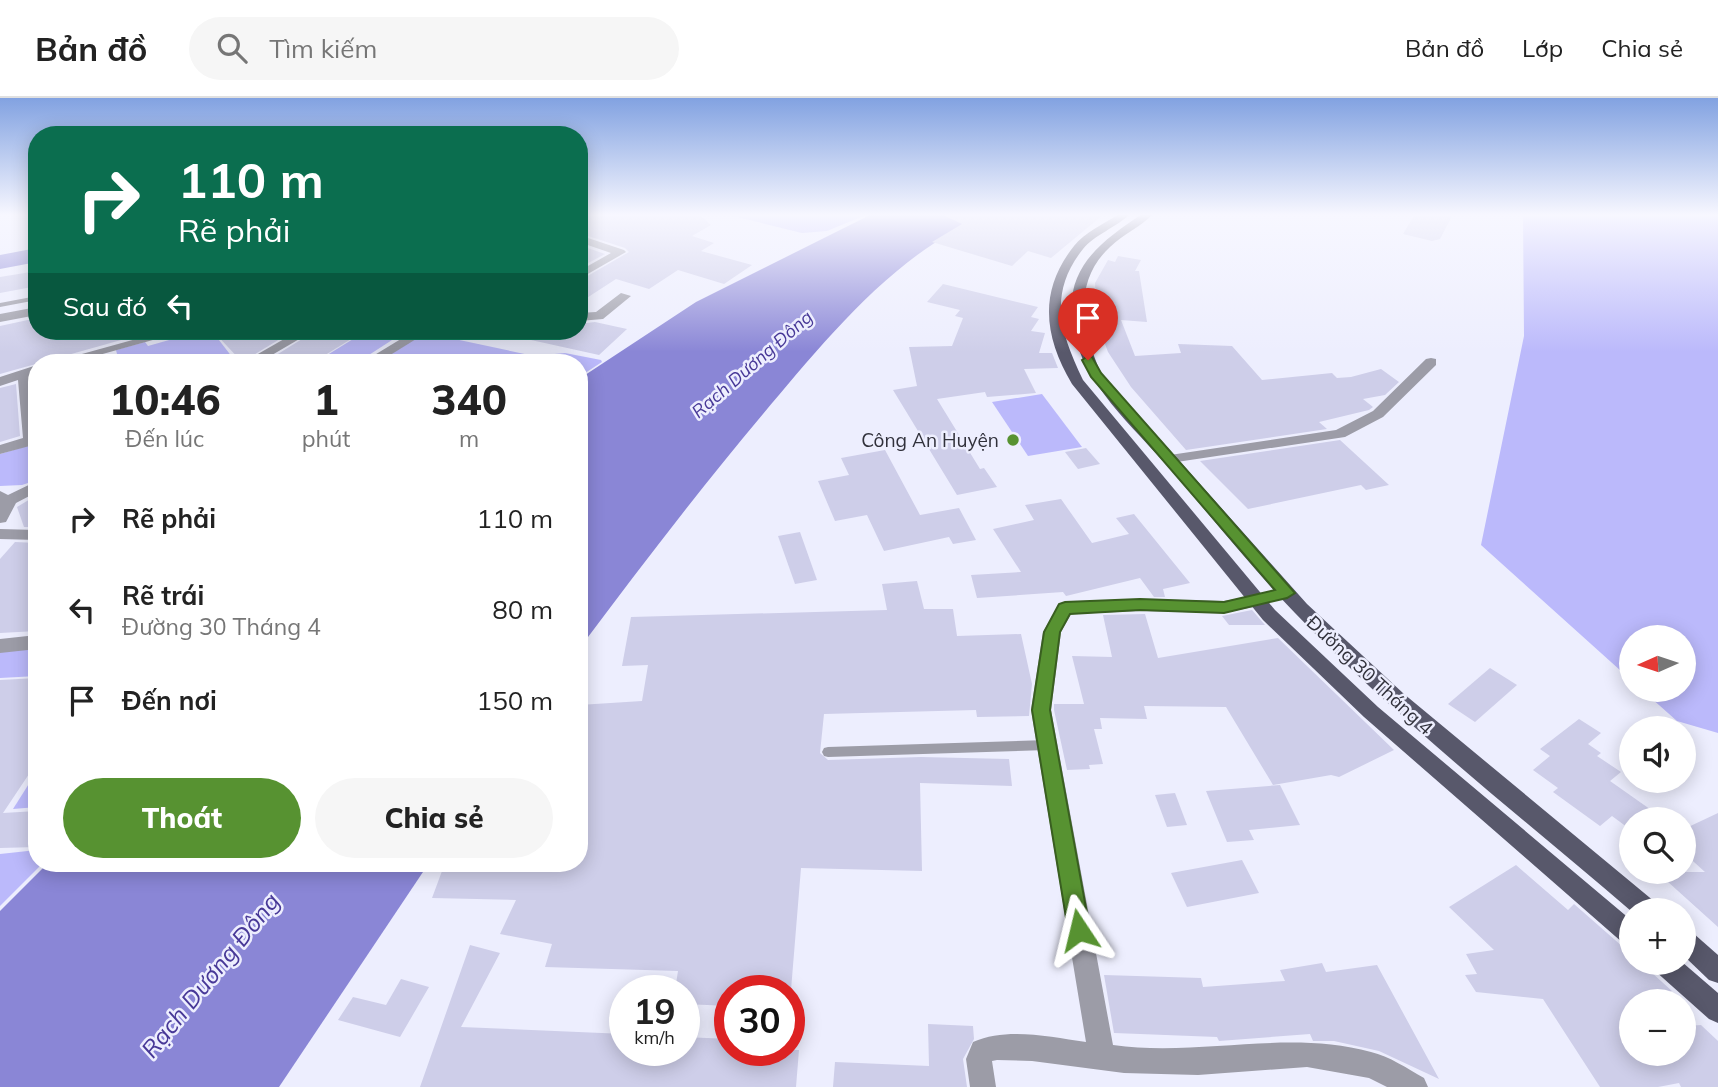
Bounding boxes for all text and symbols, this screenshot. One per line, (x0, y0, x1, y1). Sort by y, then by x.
search box (189, 17, 679, 80)
text: Bản đồ (35, 28, 147, 69)
icon: search (213, 29, 251, 67)
text: Tìm kiếm (269, 32, 377, 65)
text: Bản đồ (1405, 33, 1484, 63)
text: Lớp (1522, 33, 1563, 63)
text: Chia sẻ (1601, 33, 1683, 63)
text: 110 m (178, 149, 324, 210)
icon: right (63, 154, 154, 245)
text: Rẽ phải (178, 210, 290, 250)
icon: left (161, 287, 199, 325)
pin (1058, 288, 1118, 360)
text: Sau đó (63, 290, 147, 323)
icon: arrive (1069, 299, 1107, 337)
water label: Rạch Dương Đông (687, 305, 817, 423)
text: 10:46 (109, 373, 221, 426)
text: 1 (313, 373, 339, 426)
text: 340 (431, 373, 507, 426)
text: Đến lúc (125, 424, 205, 453)
text: phút (302, 424, 350, 453)
text: m (459, 424, 479, 453)
place label: Công An Huyện (861, 428, 999, 452)
marker: Công An Huyện (1005, 432, 1021, 448)
icon: right (63, 500, 101, 538)
text: Rẽ phải (122, 502, 216, 535)
text: 110 m (477, 502, 553, 535)
text: Rẽ trái (122, 579, 204, 612)
icon: left (63, 591, 101, 629)
text: 80 m (492, 593, 553, 626)
street label: Đường 30 Tháng 4 (1302, 610, 1438, 740)
text: Đường 30 Tháng 4 (122, 612, 321, 641)
north arrow (1619, 625, 1696, 702)
map controls (1619, 625, 1696, 1066)
icon: arrive (63, 682, 101, 720)
text: Đến nơi (122, 684, 217, 717)
text: 150 m (477, 684, 553, 717)
button: sound (1619, 716, 1696, 793)
button: Thoát (63, 778, 301, 858)
button: Chia sẻ (315, 778, 553, 858)
button: search (1619, 807, 1696, 884)
water label: Rạch Dương Đông (134, 886, 286, 1064)
position arrow (1042, 893, 1116, 967)
button: + (1619, 898, 1696, 975)
speed limit sign: 30 (714, 975, 805, 1066)
text: 19 (633, 989, 676, 1033)
button: − (1619, 989, 1696, 1066)
text: km/h (634, 1026, 675, 1049)

